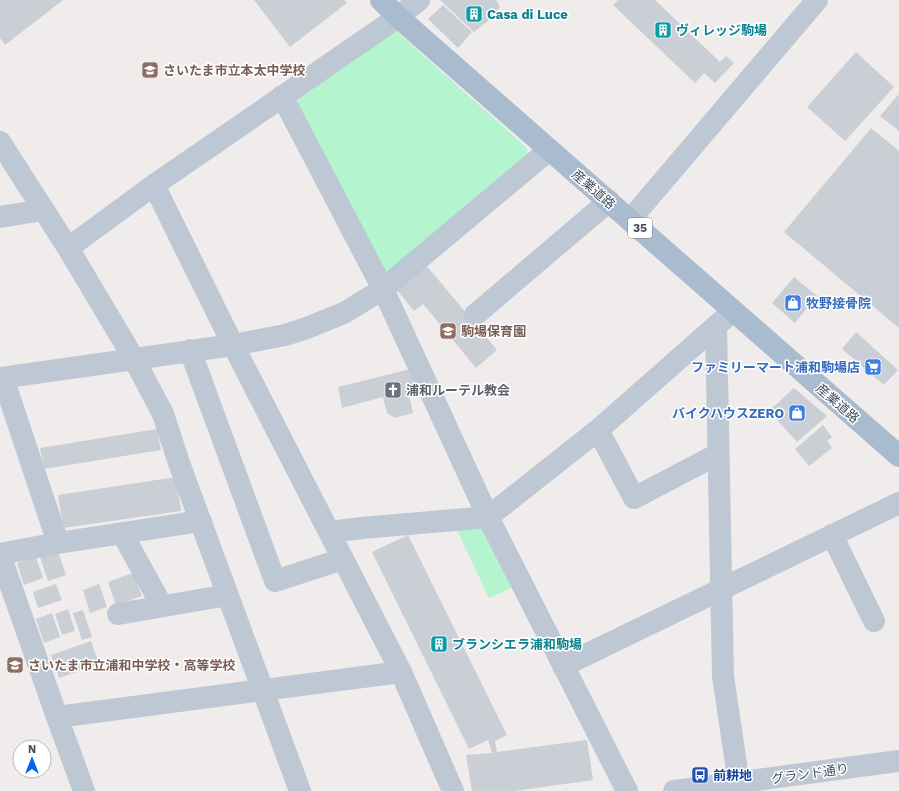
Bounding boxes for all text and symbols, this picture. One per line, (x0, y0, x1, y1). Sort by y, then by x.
building icon: Casa di Luce (464, 4, 484, 24)
place label: Casa di Luce (487, 7, 568, 22)
building icon: ヴィレッジ駒場 (653, 20, 673, 40)
place label: ヴィレッジ駒場 (676, 23, 767, 38)
school or university icon: さいたま市立本太中学校 (140, 60, 160, 80)
place label: さいたま市立本太中学校 (163, 63, 306, 78)
street label: 産業道路 (569, 167, 618, 212)
road number: 35 (628, 218, 652, 238)
shop icon: 牧野接骨院 (783, 293, 803, 313)
place label: 牧野接骨院 (806, 296, 871, 311)
school or university icon: 駒場保育園 (438, 321, 458, 341)
place label: 駒場保育園 (461, 324, 526, 339)
supermarket icon: ファミリーマート浦和駒場店 (863, 357, 883, 377)
place label: ファミリーマート浦和駒場店 (691, 360, 860, 375)
church icon: 浦和ルーテル教会 (383, 380, 403, 400)
street label: 産業道路 (813, 381, 862, 426)
place label: 浦和ルーテル教会 (406, 383, 510, 398)
shop icon: バイクハウスZERO (787, 403, 807, 423)
place label: バイクハウスZERO (672, 406, 784, 421)
building icon: ブランシエラ浦和駒場 (429, 634, 449, 654)
place label: ブランシエラ浦和駒場 (452, 637, 582, 652)
school or university icon: さいたま市立浦和中学校・高等学校 (5, 655, 25, 675)
place label: さいたま市立浦和中学校・高等学校 (28, 658, 236, 673)
north arrow (12, 739, 52, 779)
text: N (28, 743, 36, 756)
street label: グランド通り (770, 761, 850, 786)
bus stop icon: 前耕地 (690, 765, 710, 785)
place label: 前耕地 (713, 768, 752, 783)

